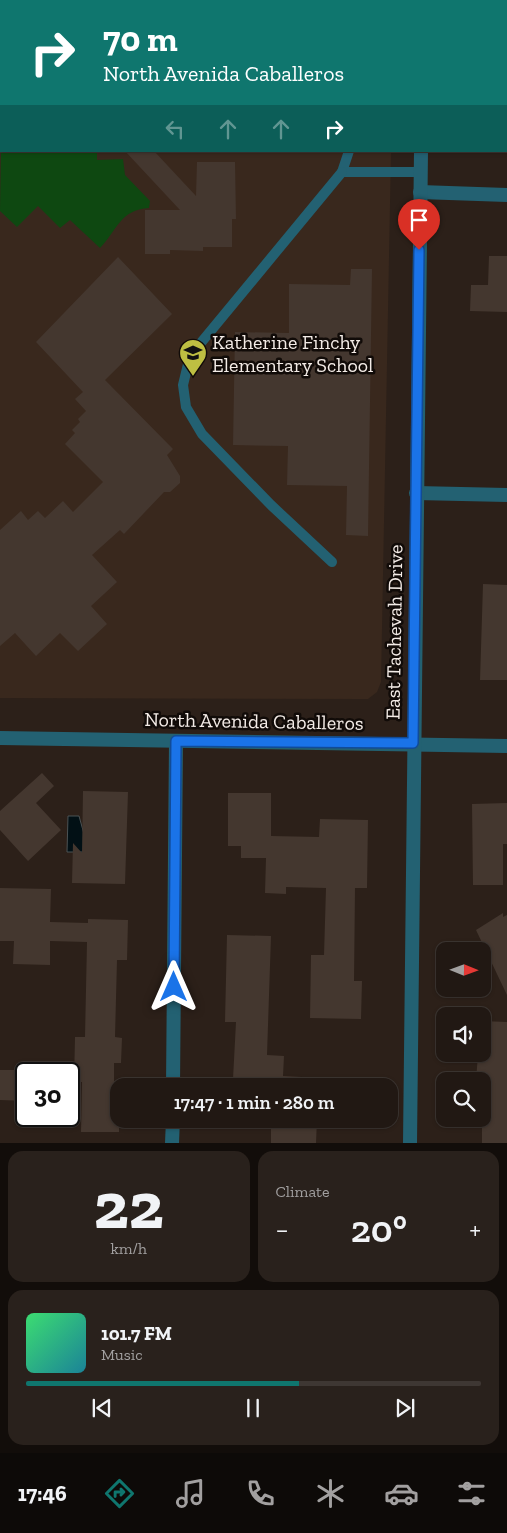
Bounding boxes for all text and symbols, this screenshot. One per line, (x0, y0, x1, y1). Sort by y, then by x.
text: 70 m (103, 18, 178, 60)
icon: right (20, 20, 85, 85)
text: North Avenida Caballeros (103, 60, 344, 87)
icon: left (161, 115, 189, 143)
icon: ahead (214, 115, 242, 143)
icon: ahead (267, 115, 295, 143)
icon: right (320, 115, 348, 143)
pin (398, 199, 440, 250)
icon: arrive (405, 206, 433, 234)
place label: Katherine Finchy Elementary School (212, 330, 373, 377)
school or university icon: Katherine Finchy Elementary School (178, 338, 208, 377)
street label: East Tachevah Drive (380, 544, 408, 720)
street label: North Avenida Caballeros (144, 707, 364, 735)
north arrow (436, 942, 491, 998)
map controls (436, 942, 491, 1127)
position arrow (147, 960, 199, 1012)
button: sound (436, 1007, 491, 1062)
speed limit sign: 30 (15, 1062, 80, 1127)
button: search (436, 1072, 491, 1127)
text: 17:47 · 1 min · 280 m (174, 1091, 334, 1114)
text: 22 (94, 1167, 164, 1245)
text: Climate (276, 1182, 330, 1201)
text: 20° (351, 1206, 407, 1252)
text: − (276, 1213, 289, 1246)
text: + (469, 1213, 481, 1246)
text: km/h (110, 1239, 147, 1258)
text: 101.7 FM (101, 1322, 172, 1345)
text: Music (101, 1345, 143, 1364)
icon: previous (88, 1394, 116, 1422)
icon: pause (239, 1394, 267, 1422)
icon: next (391, 1394, 419, 1422)
icon: directions (102, 1476, 137, 1511)
icon: music (173, 1476, 208, 1511)
icon: phone (243, 1476, 278, 1511)
icon: climate (313, 1476, 348, 1511)
icon: car (384, 1476, 419, 1511)
icon: filters (454, 1476, 489, 1511)
text: 17:46 (18, 1480, 67, 1507)

